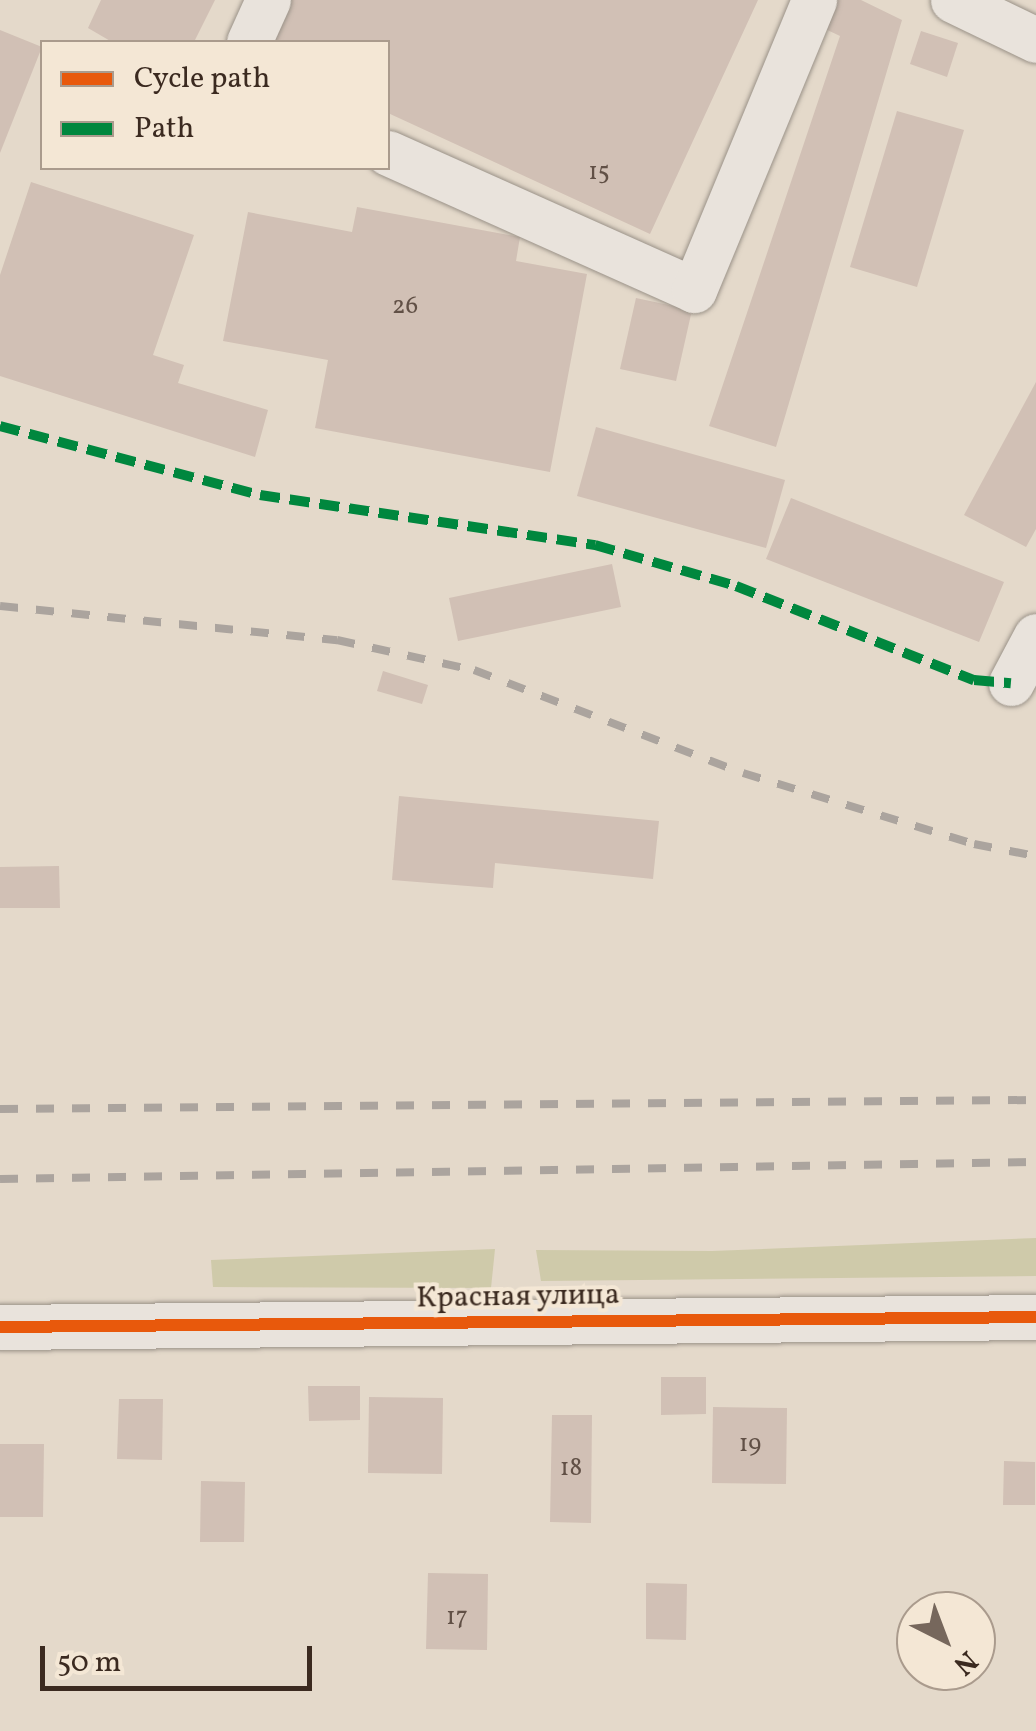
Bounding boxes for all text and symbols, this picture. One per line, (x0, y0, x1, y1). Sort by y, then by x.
legend (40, 40, 390, 170)
text: Cycle path (134, 58, 270, 100)
text: Path (134, 108, 194, 150)
house number: 15 (588, 158, 610, 188)
house number: 26 (392, 292, 418, 322)
street label: Красная улица (416, 1277, 620, 1317)
house number: 19 (739, 1430, 761, 1460)
house number: 18 (560, 1454, 582, 1484)
north arrow (896, 1591, 996, 1691)
house number: 17 (446, 1603, 468, 1633)
scale bar (45, 1626, 318, 1688)
text: N (944, 1641, 986, 1683)
text: 50 m (57, 1642, 121, 1684)

